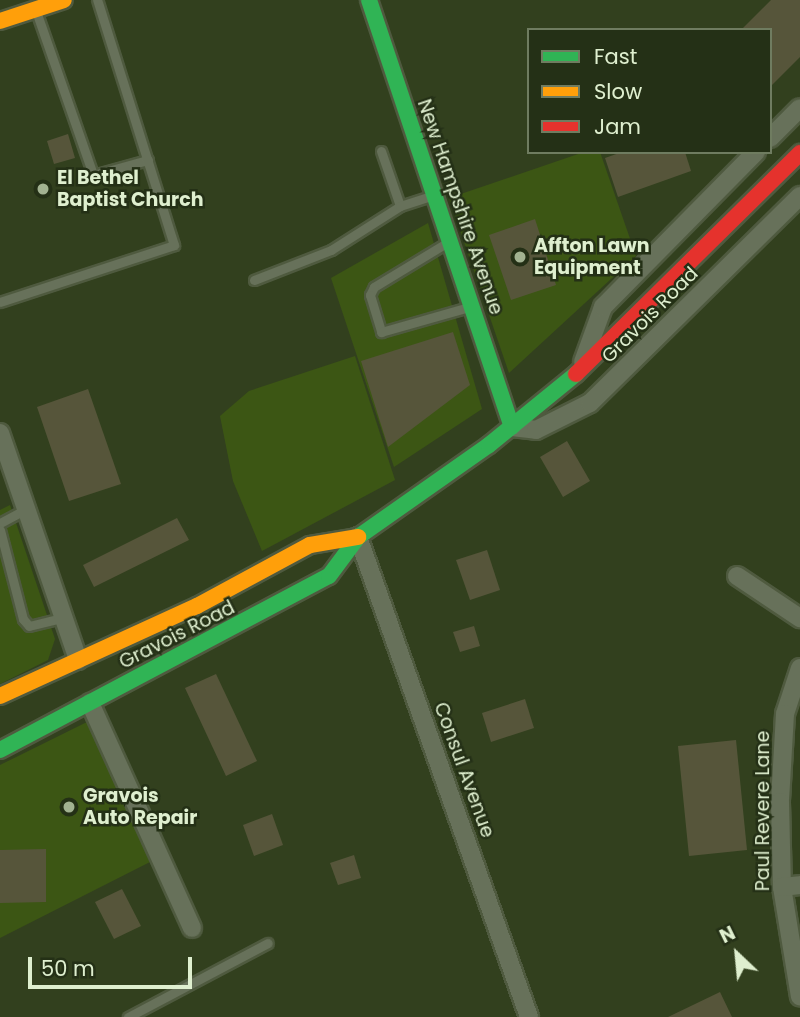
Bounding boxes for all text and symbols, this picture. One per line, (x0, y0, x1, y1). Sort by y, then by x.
legend (527, 28, 772, 154)
text: Fast (594, 42, 637, 71)
text: Slow (594, 77, 642, 106)
street label: New Hampshire Avenue (412, 96, 508, 318)
text: Jam (594, 112, 641, 141)
place label: El Bethel Baptist Church (57, 167, 204, 211)
marker: El Bethel Baptist Church (35, 181, 51, 197)
place label: Affton Lawn Equipment (534, 235, 650, 279)
marker: Affton Lawn Equipment (512, 249, 528, 265)
street label: Gravois Road (597, 262, 703, 368)
street label: Gravois Road (115, 596, 239, 674)
street label: Consul Avenue (429, 699, 499, 841)
street label: Paul Revere Lane (752, 731, 774, 891)
place label: Gravois Auto Repair (83, 785, 197, 829)
marker: Gravois Auto Repair (61, 799, 77, 815)
north arrow (702, 919, 772, 989)
text: N (715, 919, 740, 950)
scale bar (32, 944, 196, 988)
text: 50 m (41, 954, 95, 983)

